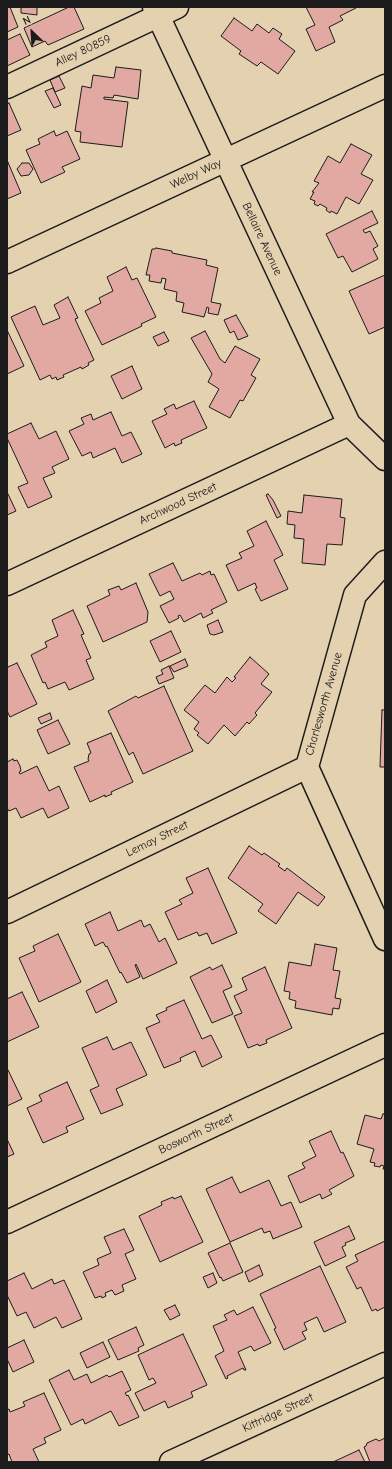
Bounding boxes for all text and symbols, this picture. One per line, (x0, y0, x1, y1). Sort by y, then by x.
north arrow (12, 12, 52, 52)
text: N (21, 13, 33, 28)
street label: Alley 80859 (53, 32, 113, 70)
street label: Welby Way (168, 156, 224, 192)
street label: Bellaire Avenue (239, 200, 285, 278)
street label: Archwood Street (137, 480, 219, 528)
street label: Charlesworth Avenue (302, 651, 346, 757)
street label: Lemay Street (124, 818, 190, 860)
street label: Bosworth Street (156, 1110, 236, 1158)
street label: Kittridge Street (240, 1390, 316, 1436)

